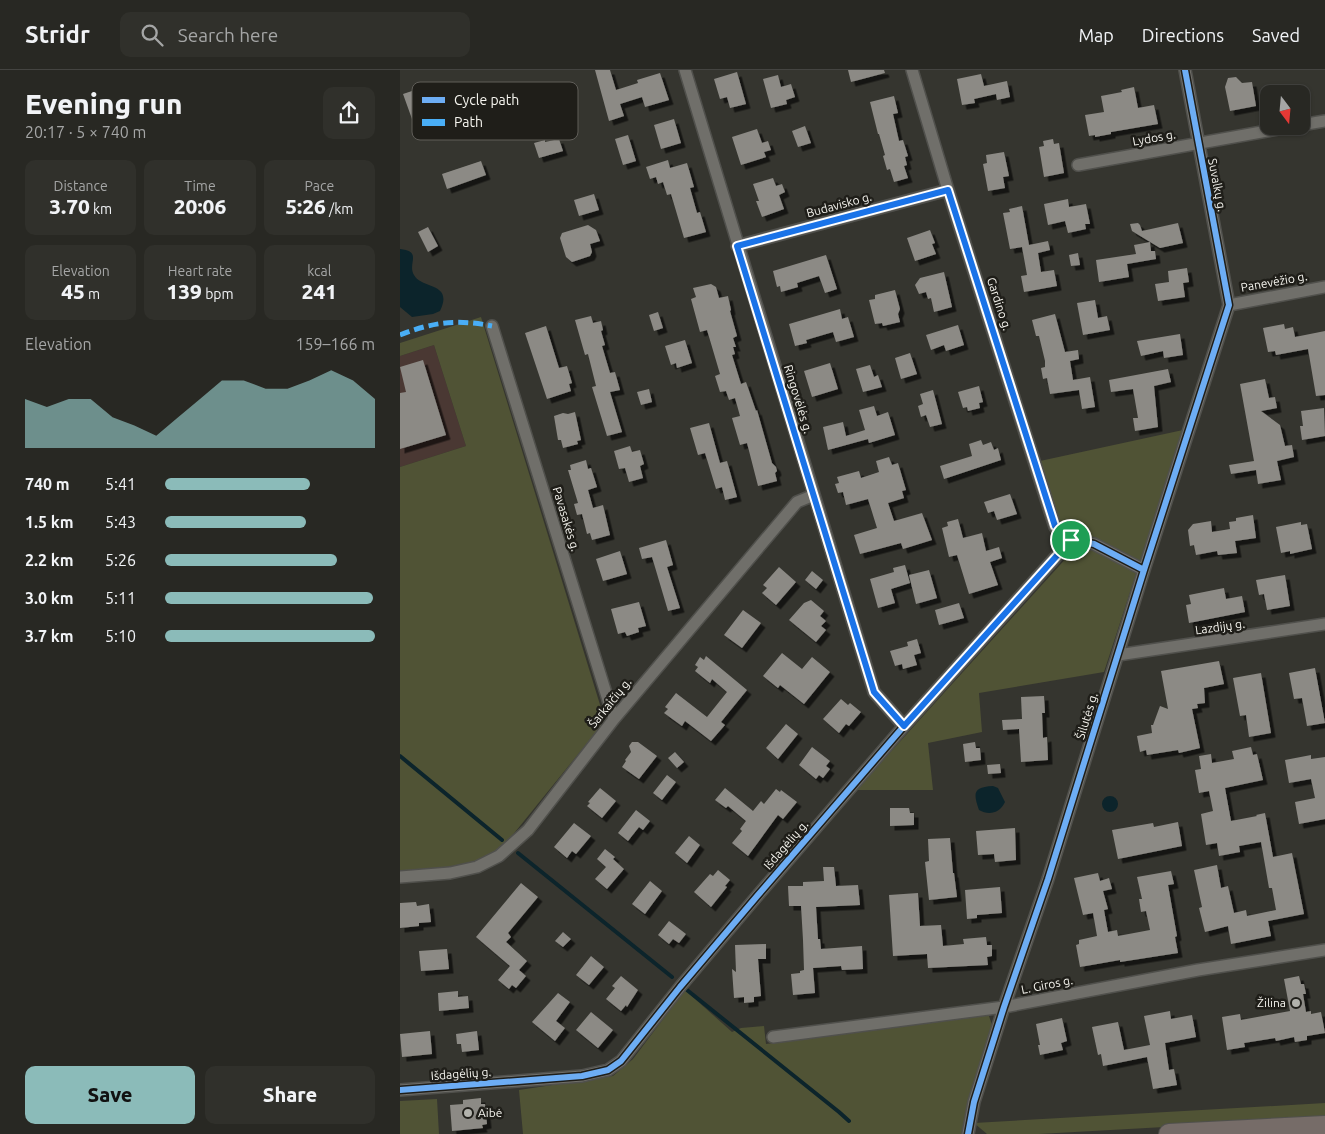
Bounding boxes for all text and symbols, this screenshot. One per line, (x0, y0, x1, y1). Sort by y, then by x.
search box (120, 12, 470, 57)
text: Stridr (25, 21, 90, 48)
icon: search (138, 21, 166, 49)
text: Search here (178, 24, 278, 46)
text: Map (1078, 25, 1114, 45)
text: Directions (1142, 25, 1224, 45)
text: Saved (1252, 25, 1300, 45)
legend (412, 82, 578, 140)
north arrow (1260, 85, 1310, 135)
map controls (1260, 85, 1310, 135)
button: share (323, 87, 375, 139)
text: Evening run (25, 88, 183, 119)
text: Cycle path (454, 92, 519, 108)
text: Path (454, 114, 483, 130)
text: 20:17 · 5 × 740 m (25, 123, 146, 141)
street label: Lydos g. (1131, 127, 1177, 148)
street label: Suvalkų g. (1206, 157, 1229, 213)
text: Distance (54, 178, 108, 194)
text: Time (184, 178, 216, 194)
text: Pace (305, 178, 334, 194)
street label: Budavisko g. (805, 190, 873, 219)
text: 3.70 (49, 194, 90, 218)
text: 20:06 (174, 194, 226, 218)
text: 5:26 (285, 194, 326, 218)
text: km (90, 201, 112, 217)
text: /km (326, 201, 353, 217)
text: Elevation (51, 263, 110, 279)
text: Heart rate (168, 263, 232, 279)
text: kcal (307, 263, 331, 279)
street label: Panevėžio g. (1240, 269, 1308, 294)
street label: Gardino g. (985, 276, 1014, 332)
text: 45 (61, 279, 85, 303)
text: 139 (166, 279, 202, 303)
text: 241 (302, 279, 337, 303)
text: m (85, 286, 100, 302)
text: bpm (202, 286, 234, 302)
text: Elevation (25, 335, 92, 353)
text: 159–166 m (295, 335, 375, 353)
street label: Ringovėlės g. (782, 363, 815, 435)
text: 740 m (25, 475, 70, 493)
text: 5:41 (105, 475, 136, 493)
street label: Pavasakės g. (550, 485, 582, 553)
text: 1.5 km (25, 513, 74, 531)
text: 5:43 (105, 513, 136, 531)
pin (1050, 519, 1092, 561)
icon: arrive (1057, 526, 1085, 554)
text: 2.2 km (25, 551, 74, 569)
text: 5:26 (105, 551, 136, 569)
text: 3.0 km (25, 589, 74, 607)
text: 5:11 (105, 589, 136, 607)
street label: Lazdijų g. (1194, 617, 1246, 636)
text: 3.7 km (25, 627, 74, 645)
text: 5:10 (105, 627, 136, 645)
street label: Šarkaičių g. (586, 675, 634, 730)
street label: Šilutės g. (1073, 691, 1100, 741)
street label: Išdagėlių g. (761, 818, 810, 872)
street label: L. Giros g. (1020, 973, 1074, 996)
place label: Žilina (1257, 996, 1286, 1009)
marker: Žilina (1290, 997, 1302, 1009)
street label: Išdagėlių g. (430, 1065, 492, 1082)
button: Save (25, 1066, 195, 1124)
button: Share (205, 1066, 375, 1124)
place label: Aibė (478, 1106, 502, 1119)
marker: Aibė (462, 1107, 474, 1119)

